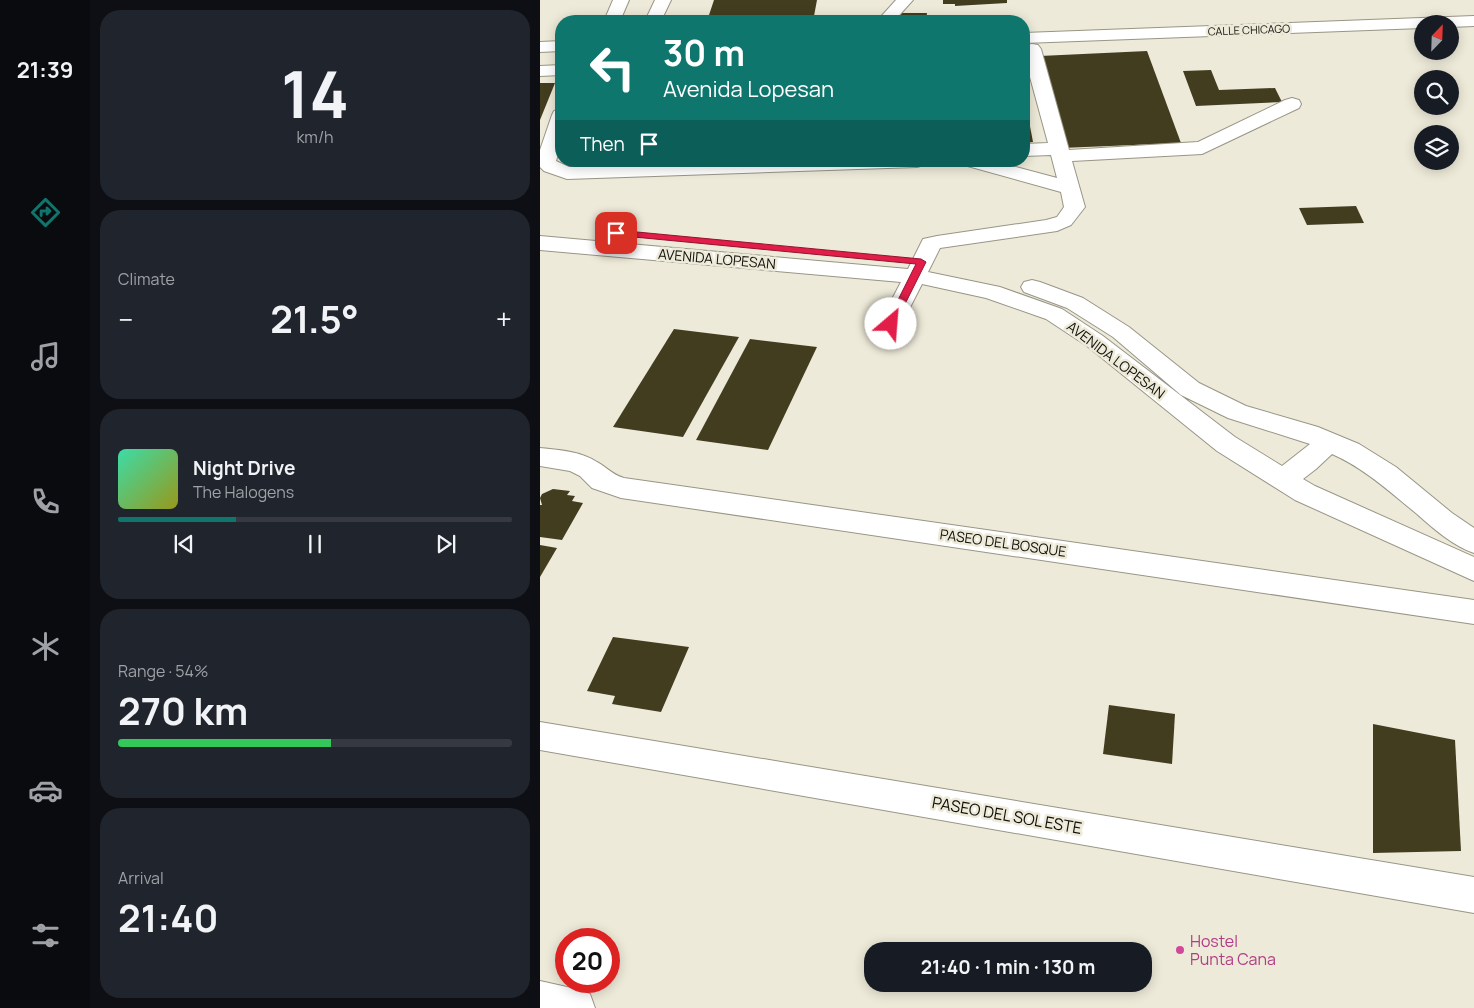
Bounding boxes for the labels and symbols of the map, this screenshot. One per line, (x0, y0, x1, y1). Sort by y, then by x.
north arrow (1414, 15, 1459, 60)
street label: CALLE CHICAGO (1208, 21, 1290, 38)
pin (595, 212, 637, 254)
street label: AVENIDA LOPESAN (657, 244, 777, 273)
position arrow (864, 297, 916, 349)
street label: AVENIDA LOPESAN (1063, 316, 1169, 403)
street label: PASEO DEL BOSQUE (939, 524, 1067, 561)
street label: PASEO DEL SOL ESTE (930, 791, 1084, 839)
speed limit sign: 20 (555, 928, 620, 993)
place label: Hostel Punta Cana (1190, 930, 1276, 970)
marker: Hostel Punta Cana (1174, 944, 1186, 956)

